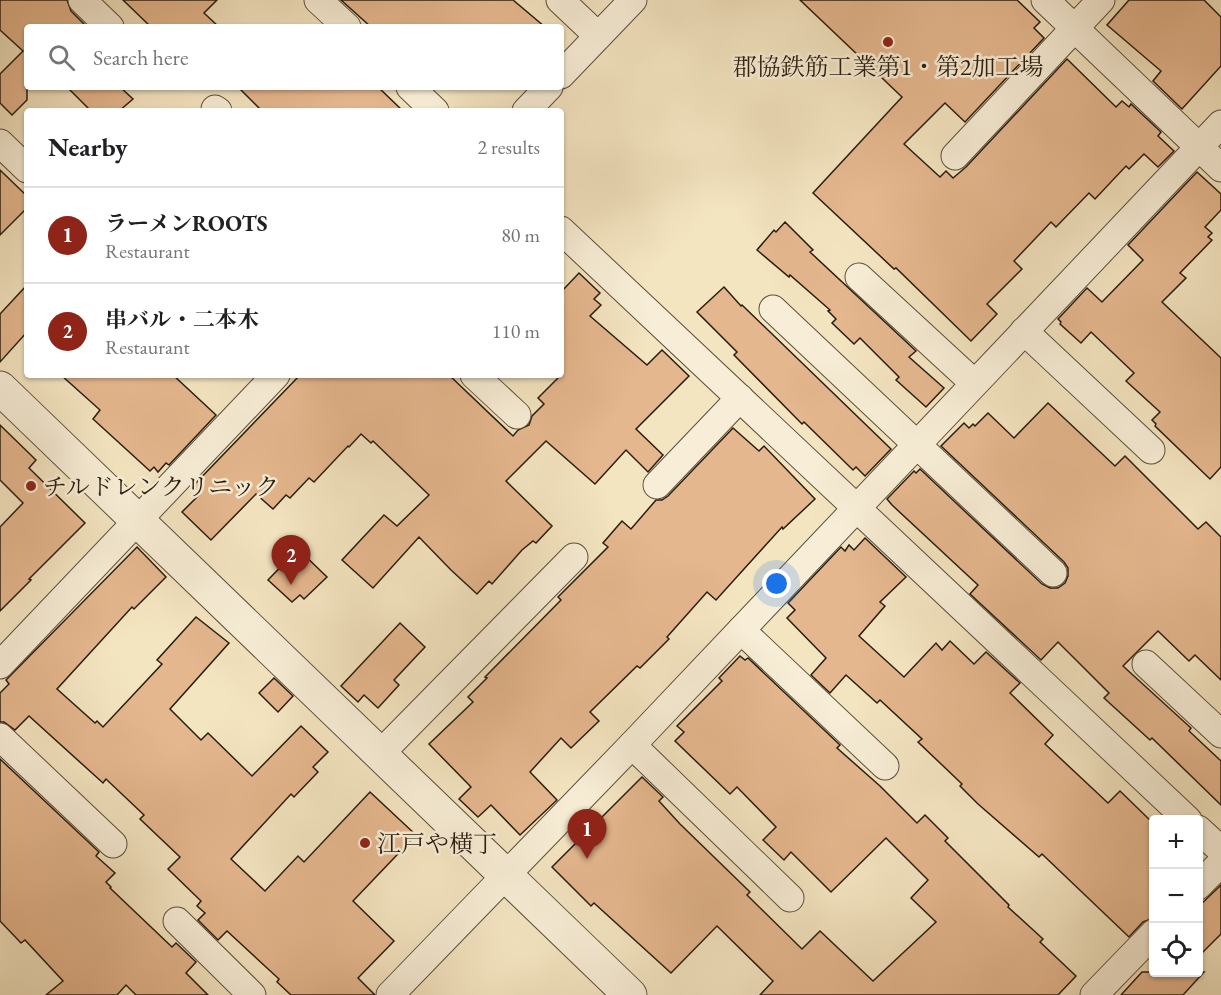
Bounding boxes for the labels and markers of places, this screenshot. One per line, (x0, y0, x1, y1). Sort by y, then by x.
marker: 郡協鉄筋工業第1・第2加工場 (881, 35, 895, 49)
place label: 郡協鉄筋工業第1・第2加工場 (732, 51, 1044, 82)
place label: チルドレンクリニック (43, 471, 279, 502)
marker: チルドレンクリニック (24, 479, 38, 493)
pin: 2 (272, 536, 310, 585)
pin: 1 (568, 810, 606, 859)
place label: 江戸や横丁 (377, 828, 497, 859)
marker: 江戸や横丁 (358, 836, 372, 850)

